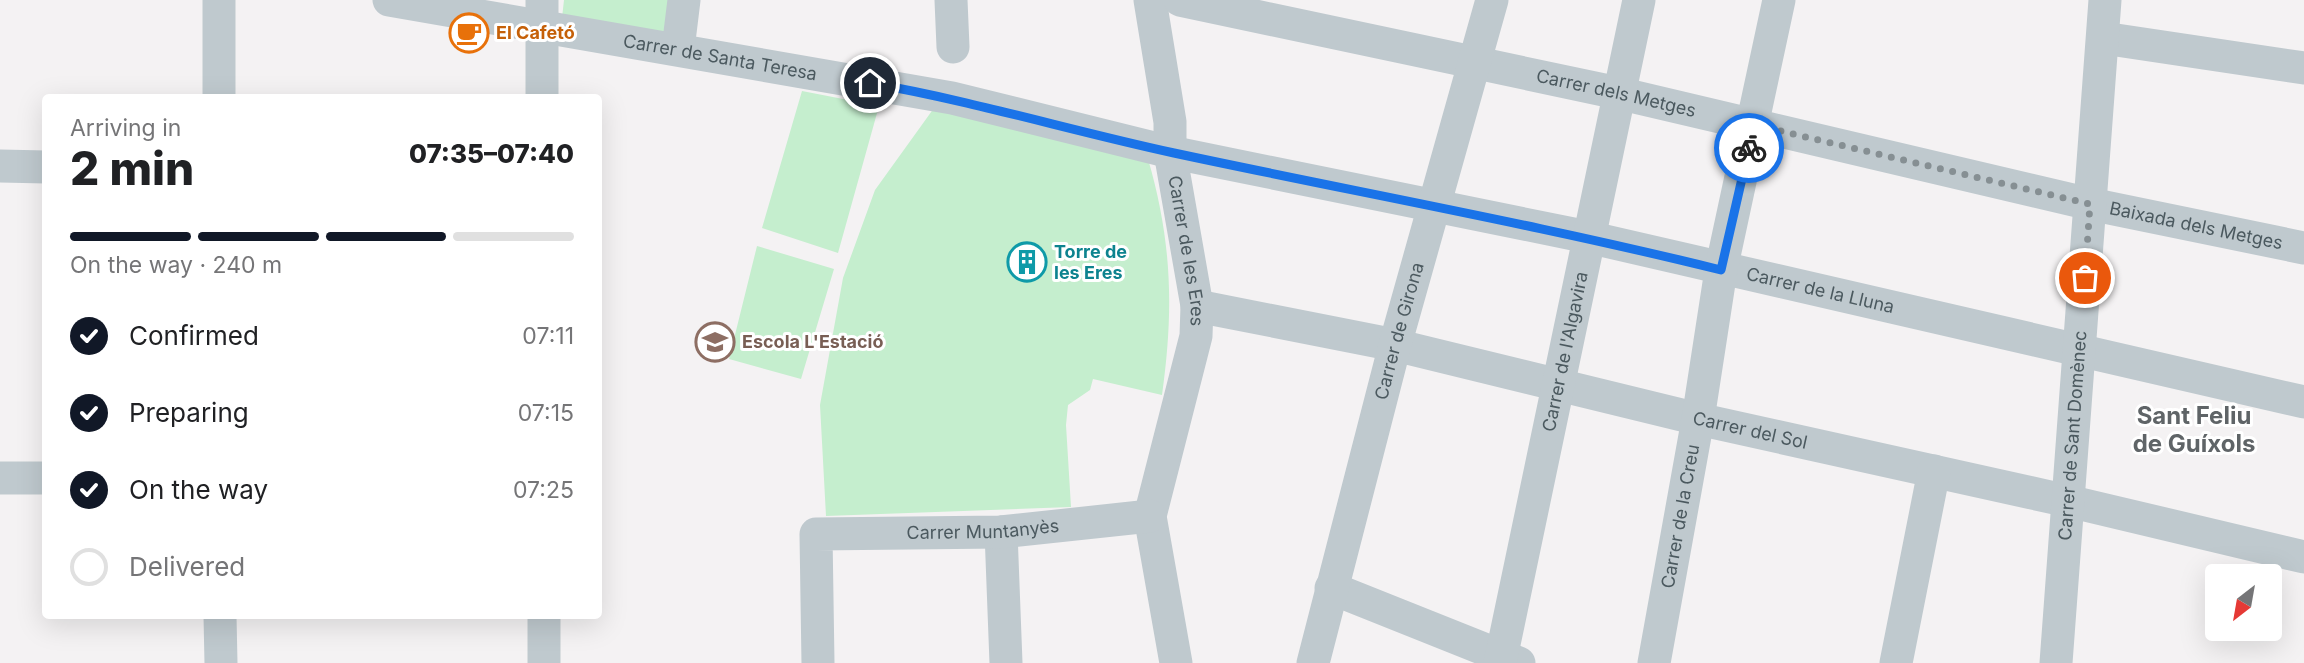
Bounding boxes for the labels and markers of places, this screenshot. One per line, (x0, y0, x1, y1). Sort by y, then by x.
cafe icon: El Cafetó (448, 12, 490, 54)
place label: El Cafetó (496, 22, 575, 43)
pin (840, 53, 900, 113)
building icon: Torre de les Eres (1006, 241, 1048, 283)
place label: Torre de les Eres (1054, 241, 1127, 283)
pin (2055, 248, 2115, 308)
school or university icon: Escola L'Estació (694, 321, 736, 363)
place label: Escola L'Estació (742, 331, 884, 352)

